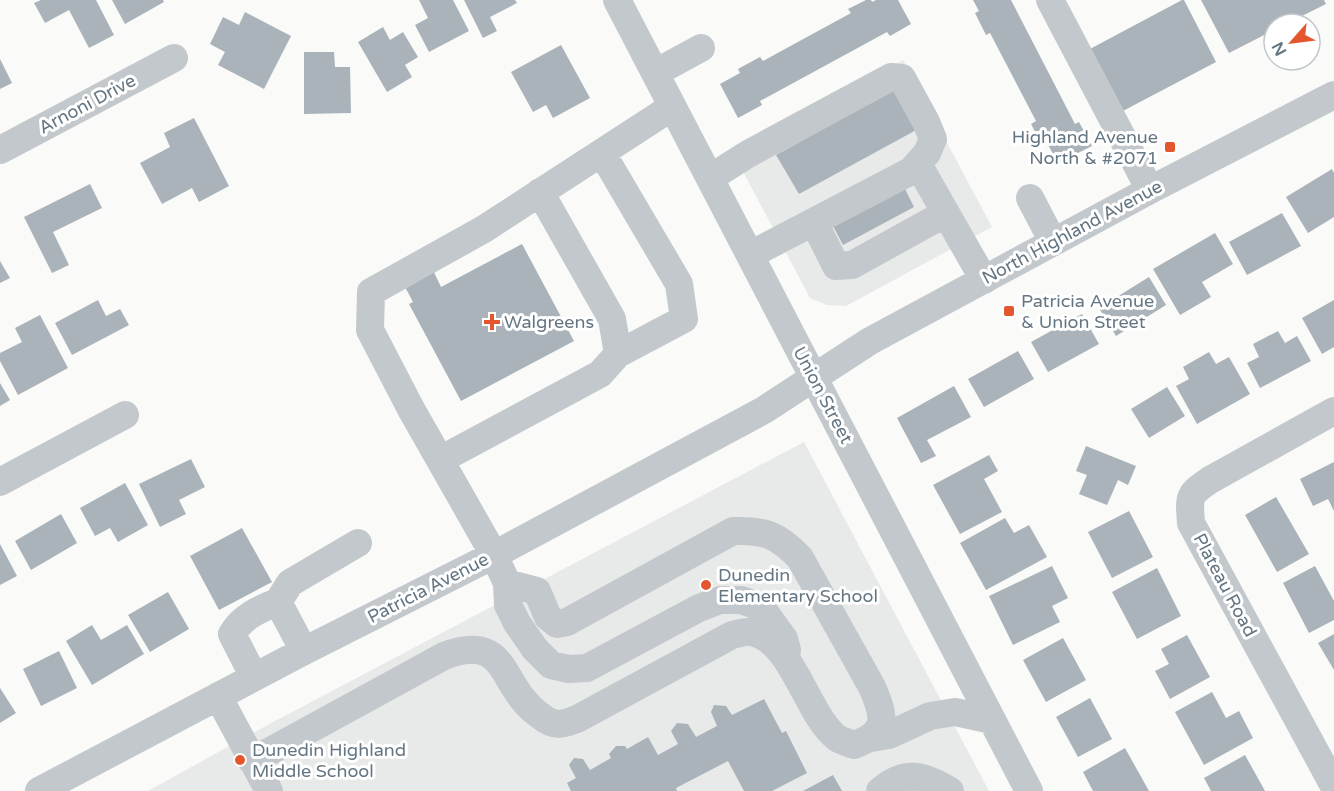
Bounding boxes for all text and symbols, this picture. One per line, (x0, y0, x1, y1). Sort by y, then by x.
north arrow (1262, 12, 1322, 72)
text: N (1268, 38, 1291, 59)
street label: Arnoni Drive (35, 69, 139, 139)
place label: Highland Avenue North & #2071 (1012, 126, 1158, 169)
marker: Highland Avenue North & #2071 (1163, 140, 1177, 154)
street label: North Highland Avenue (978, 175, 1166, 289)
place label: Patricia Avenue & Union Street (1021, 290, 1154, 333)
marker: Patricia Avenue & Union Street (1002, 304, 1016, 318)
place label: Walgreens (504, 311, 594, 333)
marker: Walgreens (485, 315, 499, 329)
street label: Union Street (788, 343, 858, 447)
street label: Plateau Road (1188, 529, 1262, 641)
street label: Patricia Avenue (364, 548, 492, 628)
place label: Dunedin Elementary School (718, 564, 878, 607)
marker: Dunedin Elementary School (699, 578, 713, 592)
place label: Dunedin Highland Middle School (252, 739, 406, 782)
marker: Dunedin Highland Middle School (233, 753, 247, 767)

